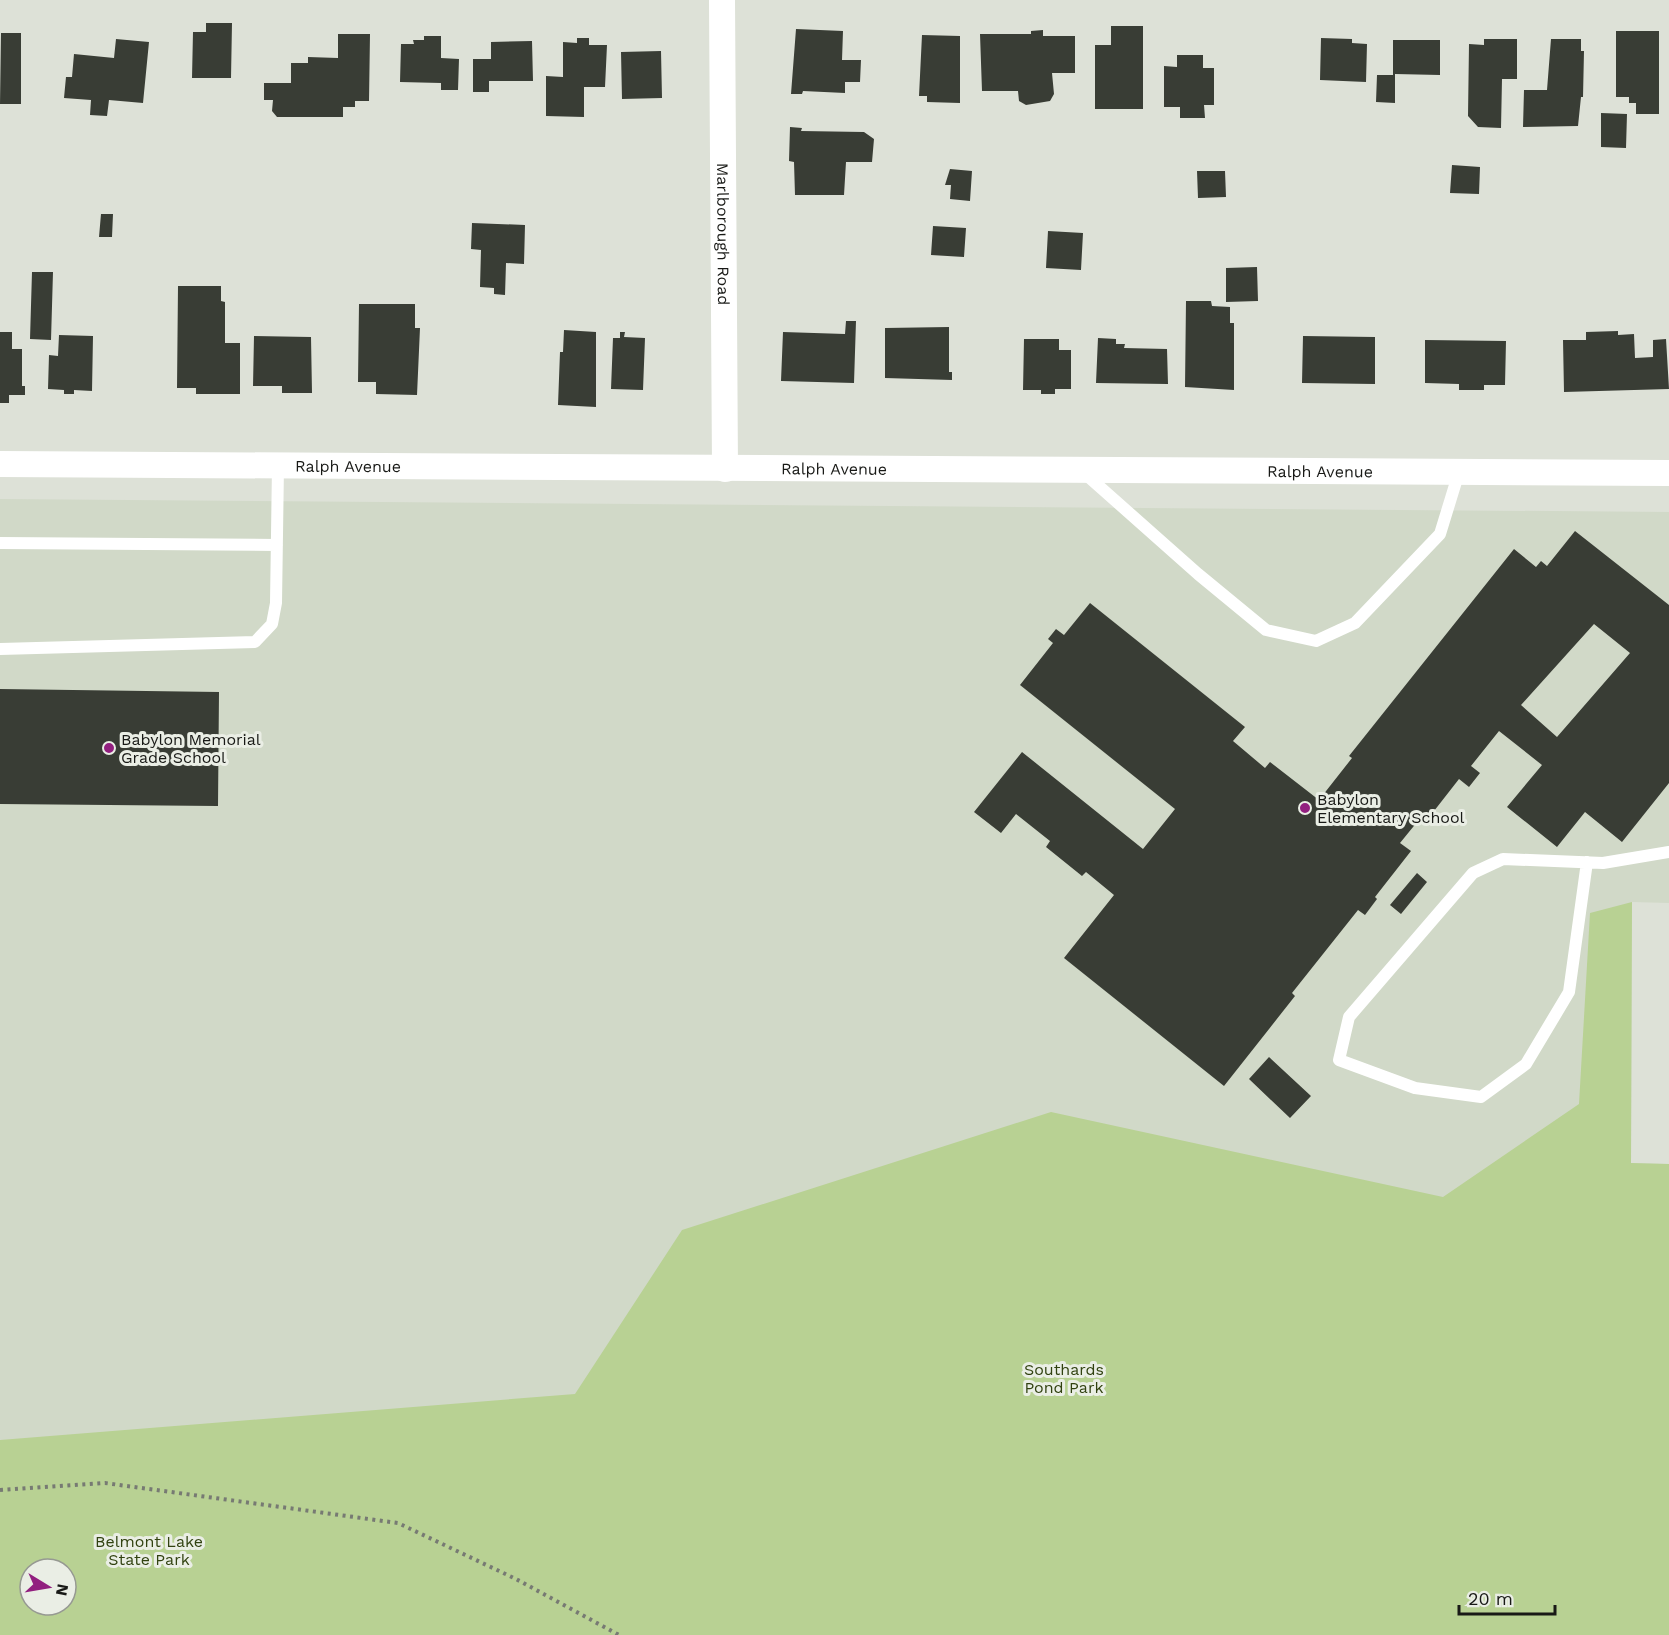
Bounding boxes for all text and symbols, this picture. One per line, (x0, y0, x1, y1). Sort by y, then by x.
street label: Marlborough Road (713, 163, 733, 305)
street label: Ralph Avenue (295, 457, 401, 476)
street label: Ralph Avenue (781, 459, 887, 479)
street label: Ralph Avenue (1267, 462, 1373, 481)
place label: Babylon Memorial Grade School (121, 730, 261, 767)
marker: Babylon Memorial Grade School (102, 741, 116, 755)
place label: Babylon Elementary School (1317, 790, 1465, 827)
marker: Babylon Elementary School (1298, 801, 1312, 815)
park label: Southards Pond Park (1024, 1360, 1104, 1397)
park label: Belmont Lake State Park (95, 1532, 203, 1569)
north arrow (18, 1557, 78, 1617)
scale bar (1459, 1578, 1555, 1616)
text: N (52, 1582, 73, 1597)
text: 20 m (1468, 1588, 1513, 1609)

